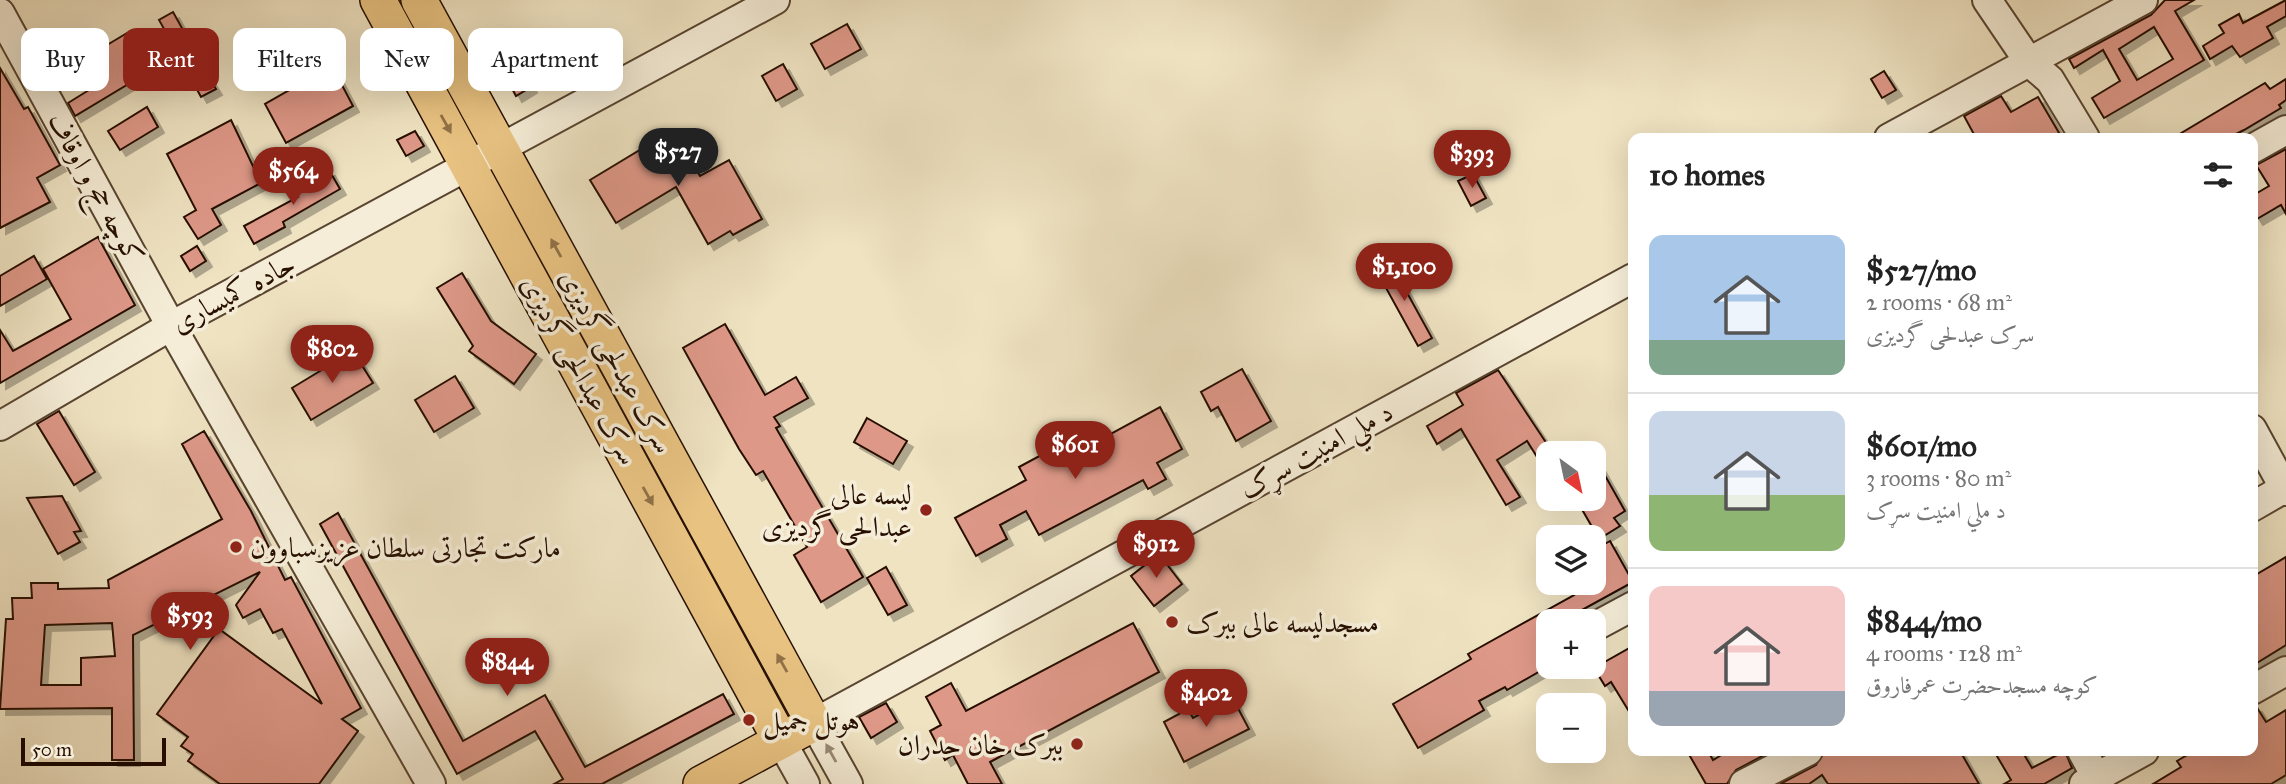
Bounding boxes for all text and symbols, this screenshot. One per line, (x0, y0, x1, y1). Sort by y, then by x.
chip: Buy (21, 28, 109, 91)
chip: Rent (123, 28, 219, 91)
chip: Filters (233, 28, 346, 91)
chip: New (360, 28, 454, 91)
chip: Apartment (468, 28, 623, 91)
street label: کوچه حج و اوقاف (34, 106, 152, 273)
one-way arrow (440, 115, 452, 134)
pin: $527 (637, 128, 719, 188)
pin: $393 (1431, 130, 1513, 190)
text: $527 (654, 137, 702, 165)
text: $393 (1450, 139, 1494, 167)
pin: $564 (252, 148, 334, 207)
text: $564 (268, 156, 318, 184)
icon: filters (2199, 156, 2237, 194)
text: 10 homes (1649, 157, 1765, 193)
one-way arrow (550, 238, 562, 257)
pin: $1,100 (1347, 244, 1461, 303)
street label: جاده کمیساری (165, 246, 301, 340)
text: $1,100 (1372, 252, 1436, 280)
text: $527/mo (1866, 252, 1976, 288)
street label: سرک عبدلحی گردیزی (550, 262, 683, 460)
icon: home (1705, 263, 1789, 347)
street label: سرک عبدالحی گردیزی (512, 269, 647, 472)
text: 2 rooms · 68 m² (1866, 288, 2012, 316)
text: سرک عبدلحی گردیزی (1866, 320, 2034, 348)
pin: $802 (291, 326, 373, 385)
text: $802 (307, 334, 357, 362)
street label: د ملي امنیت سړک (1233, 393, 1403, 514)
pin: $601 (1034, 421, 1116, 481)
text: $601/mo (1866, 428, 1977, 464)
text: $601 (1051, 430, 1099, 458)
icon: home (1705, 439, 1789, 523)
north arrow (1536, 441, 1606, 511)
map controls (1536, 441, 1606, 763)
text: 3 rooms · 80 m² (1866, 464, 2011, 492)
place label: لیسه عالی عبدالحی گردیزی (762, 477, 912, 546)
one-way arrow (642, 487, 654, 506)
text: د ملي امنیت سړک (1866, 496, 2006, 524)
marker: لیسه عالی عبدالحی گردیزی (918, 502, 934, 518)
pin: $912 (1115, 520, 1197, 580)
button: layers (1536, 525, 1606, 595)
text: $912 (1133, 529, 1179, 557)
place label: مارکت تجارتی سلطان عزیزسباوون (250, 530, 561, 567)
marker: مارکت تجارتی سلطان عزیزسباوون (228, 539, 244, 555)
pin: $593 (149, 592, 231, 652)
text: $593 (167, 601, 213, 629)
text: $844/mo (1866, 603, 1982, 639)
place label: مسجدلیسه عالی ببرک (1186, 605, 1379, 640)
button: + (1536, 609, 1606, 679)
marker: مسجدلیسه عالی ببرک (1164, 614, 1180, 630)
icon: home (1705, 614, 1789, 698)
pin: $844 (466, 638, 548, 698)
text: 4 rooms · 128 m² (1866, 639, 2022, 667)
text: $844 (481, 647, 533, 675)
one-way arrow (776, 653, 787, 673)
pin: $402 (1165, 670, 1247, 729)
text: کوچه مسجدحضرت عمرفاروق (1866, 671, 2098, 699)
text: $402 (1180, 678, 1232, 706)
button: − (1536, 693, 1606, 763)
place label: هوتل جمیل (763, 703, 860, 740)
marker: هوتل جمیل (741, 712, 757, 728)
place label: ببرک خان حدران (898, 727, 1063, 762)
scale bar (21, 735, 166, 767)
marker: ببرک خان حدران (1069, 736, 1085, 752)
text: 50 m (32, 738, 72, 761)
one-way arrow (825, 744, 837, 763)

